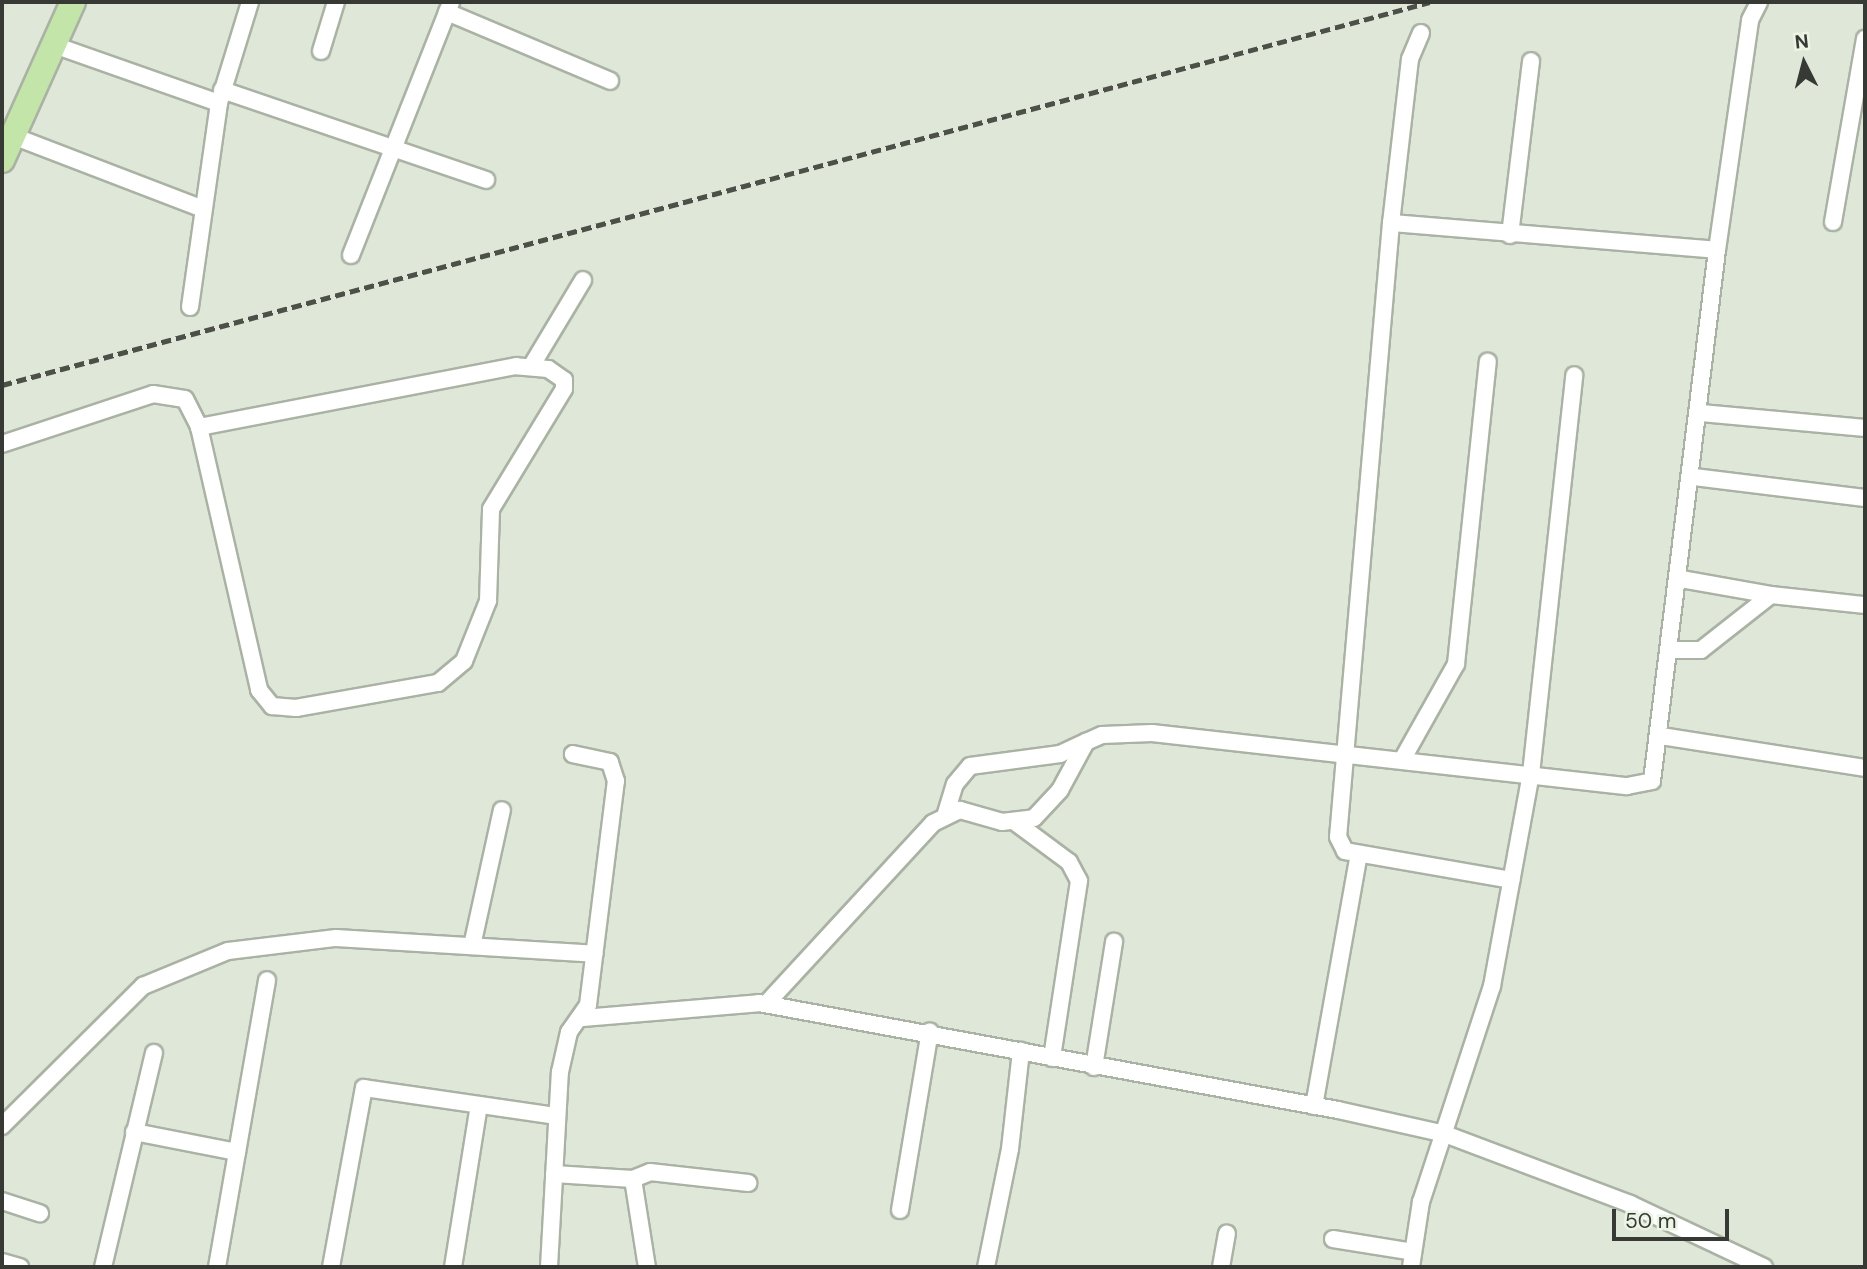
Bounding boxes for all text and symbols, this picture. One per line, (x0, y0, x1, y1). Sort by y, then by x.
north arrow (1769, 28, 1839, 98)
text: N (1794, 28, 1810, 55)
scale bar (1615, 1196, 1732, 1240)
text: 50 m (1625, 1207, 1676, 1235)

